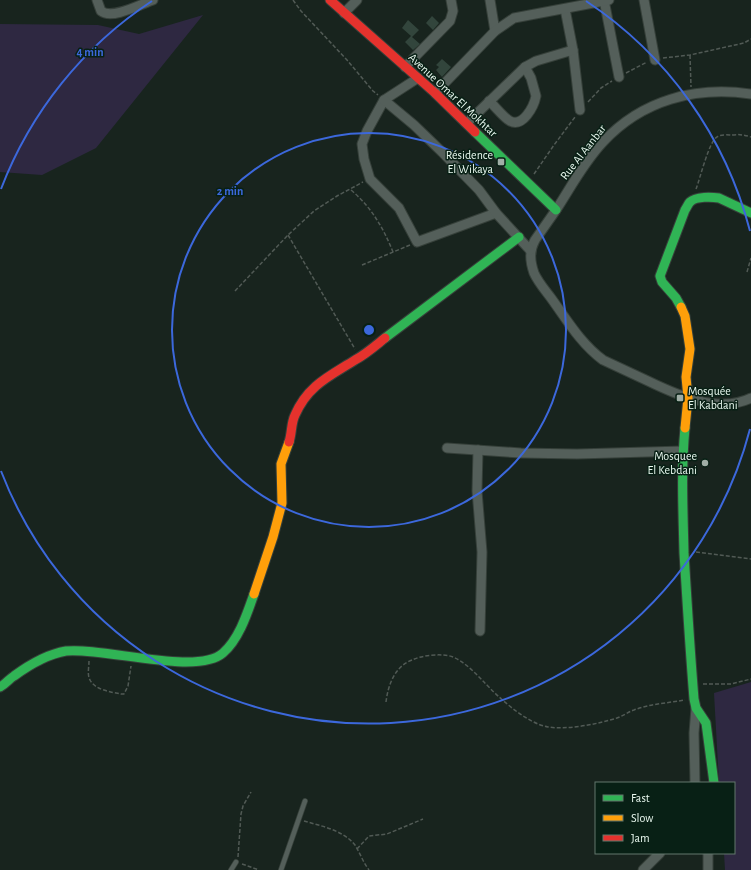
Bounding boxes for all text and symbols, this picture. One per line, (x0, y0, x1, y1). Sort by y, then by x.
text: 4 min (76, 46, 104, 58)
street label: Avenue Omar El Mokhtar (406, 51, 500, 139)
street label: Rue Al Aanbar (558, 122, 608, 182)
place label: Résidence El Wikaya (446, 149, 493, 176)
marker: Résidence El Wikaya (496, 157, 506, 167)
text: 2 min (217, 185, 243, 197)
centre of rings (362, 323, 376, 337)
place label: Mosquée El Kabdani (688, 385, 738, 411)
marker: Mosquée El Kabdani (675, 393, 685, 403)
place label: Mosquee El Kebdani (648, 450, 697, 476)
marker: Mosquee El Kebdani (700, 458, 710, 468)
legend (595, 782, 735, 854)
text: Fast (631, 792, 650, 804)
text: Slow (631, 812, 653, 824)
text: Jam (631, 832, 650, 844)

